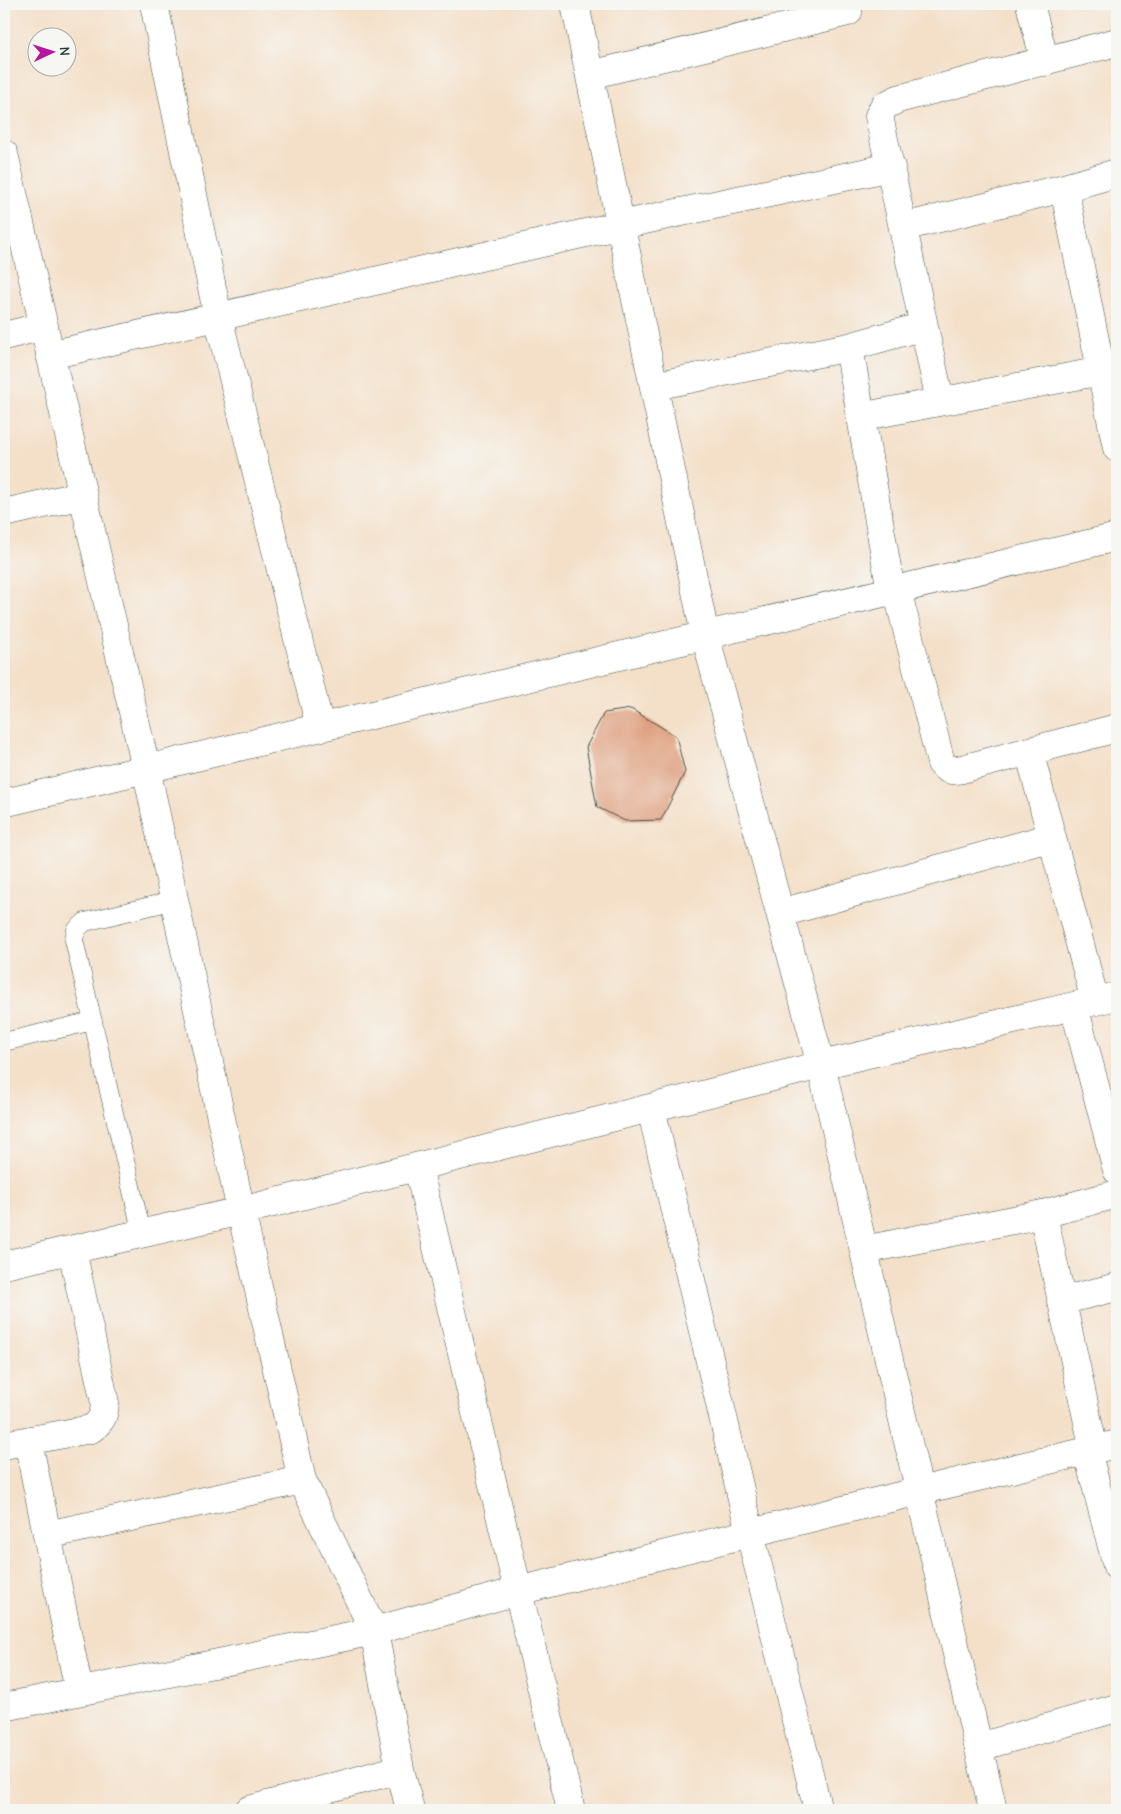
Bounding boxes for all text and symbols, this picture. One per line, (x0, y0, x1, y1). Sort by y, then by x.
north arrow (28, 28, 78, 78)
text: N (56, 46, 73, 56)

